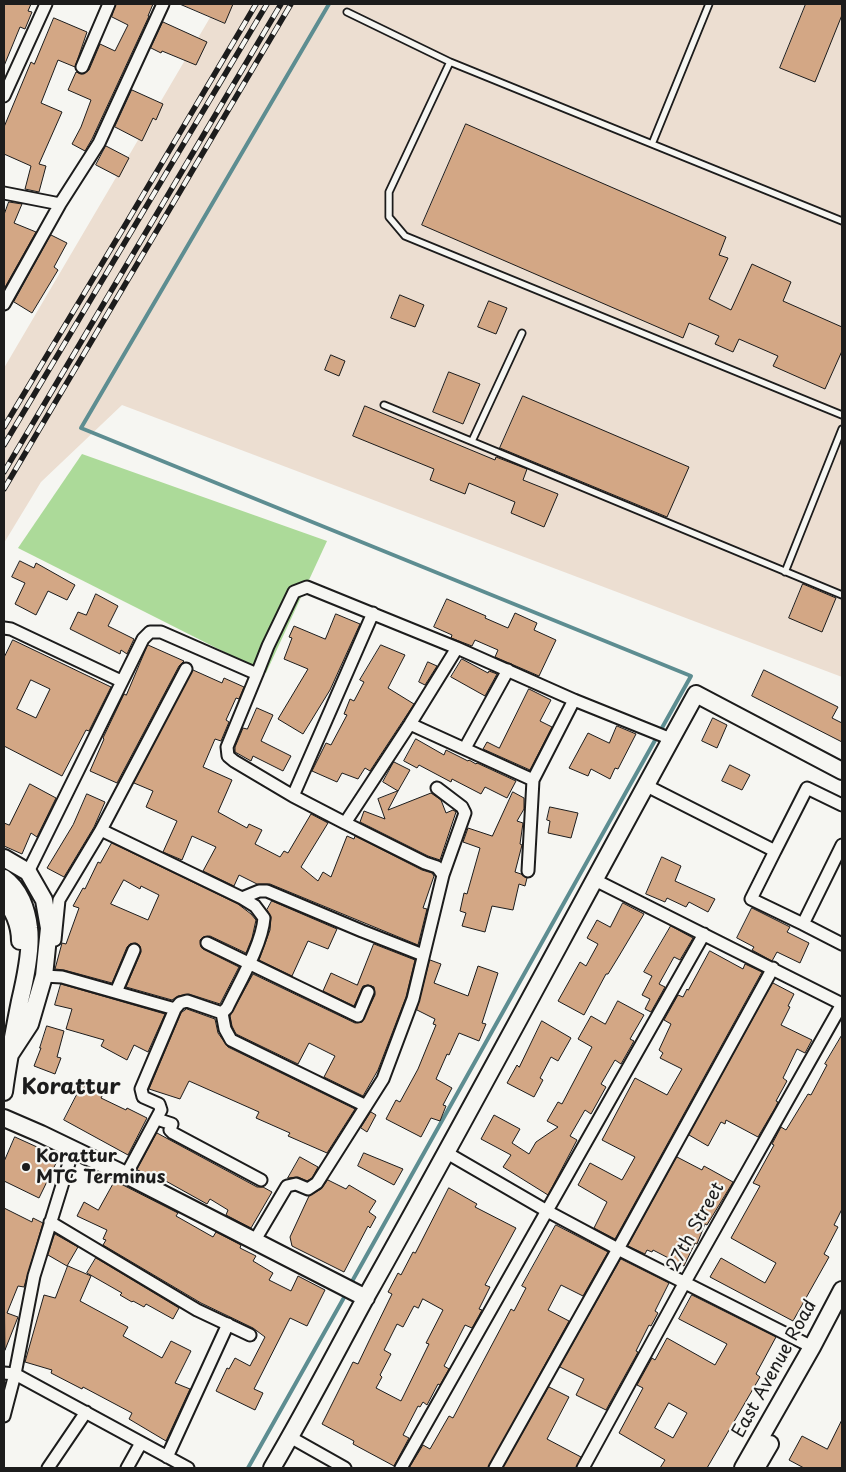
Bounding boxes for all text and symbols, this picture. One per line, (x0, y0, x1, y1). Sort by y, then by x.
district label: Korattur (22, 1075, 120, 1101)
place label: Korattur MTC Terminus (36, 1146, 165, 1188)
marker: Korattur MTC Terminus (20, 1161, 32, 1173)
street label: 27th Street (663, 1179, 729, 1275)
street label: East Avenue Road (728, 1296, 822, 1442)

